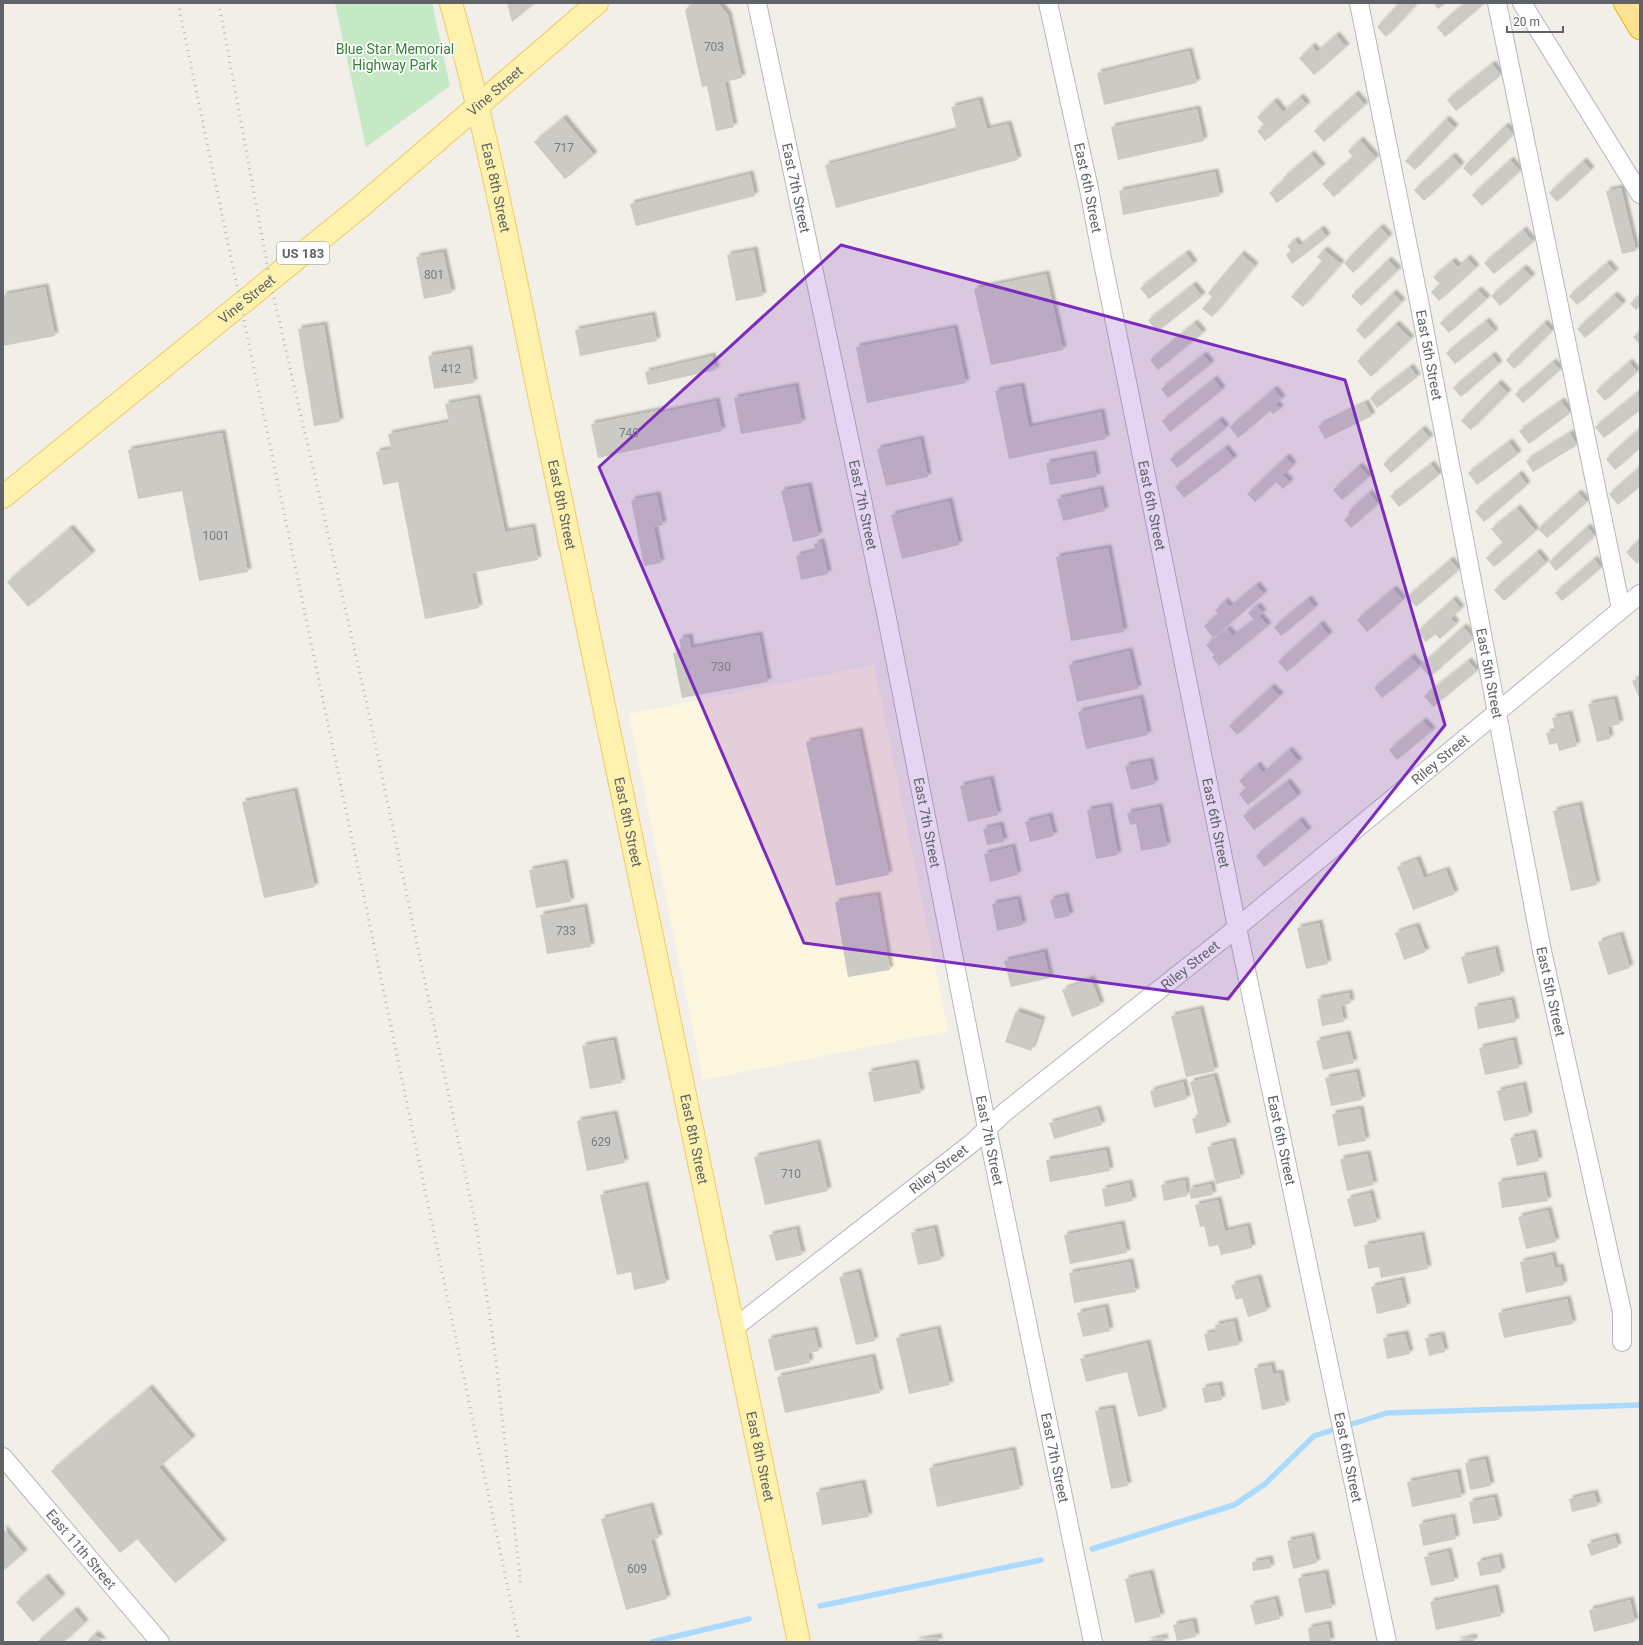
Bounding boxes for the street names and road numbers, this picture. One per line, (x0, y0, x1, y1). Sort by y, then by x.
street label: Vine Street (464, 62, 526, 119)
street label: East 8th Street (478, 141, 514, 234)
street label: East 7th Street (779, 141, 813, 235)
street label: East 6th Street (1071, 141, 1105, 234)
road number: US 183 (277, 242, 329, 264)
street label: Vine Street (215, 271, 279, 327)
street label: East 5th Street (1413, 309, 1446, 402)
street label: East 8th Street (545, 458, 579, 552)
street label: East 7th Street (846, 458, 881, 552)
street label: East 6th Street (1135, 459, 1169, 552)
street label: East 5th Street (1473, 627, 1506, 720)
street label: Riley Street (1408, 731, 1473, 788)
street label: East 8th Street (611, 775, 645, 869)
street label: East 7th Street (910, 776, 944, 869)
street label: East 6th Street (1199, 776, 1233, 870)
street label: Riley Street (1158, 937, 1223, 993)
street label: East 5th Street (1533, 945, 1569, 1038)
street label: East 8th Street (677, 1093, 711, 1186)
street label: East 7th Street (973, 1094, 1007, 1187)
street label: East 6th Street (1264, 1094, 1299, 1187)
street label: Riley Street (906, 1141, 971, 1197)
street label: East 8th Street (743, 1410, 778, 1503)
street label: East 7th Street (1038, 1411, 1072, 1505)
street label: East 6th Street (1331, 1411, 1366, 1504)
street label: East 11th Street (43, 1506, 120, 1593)

